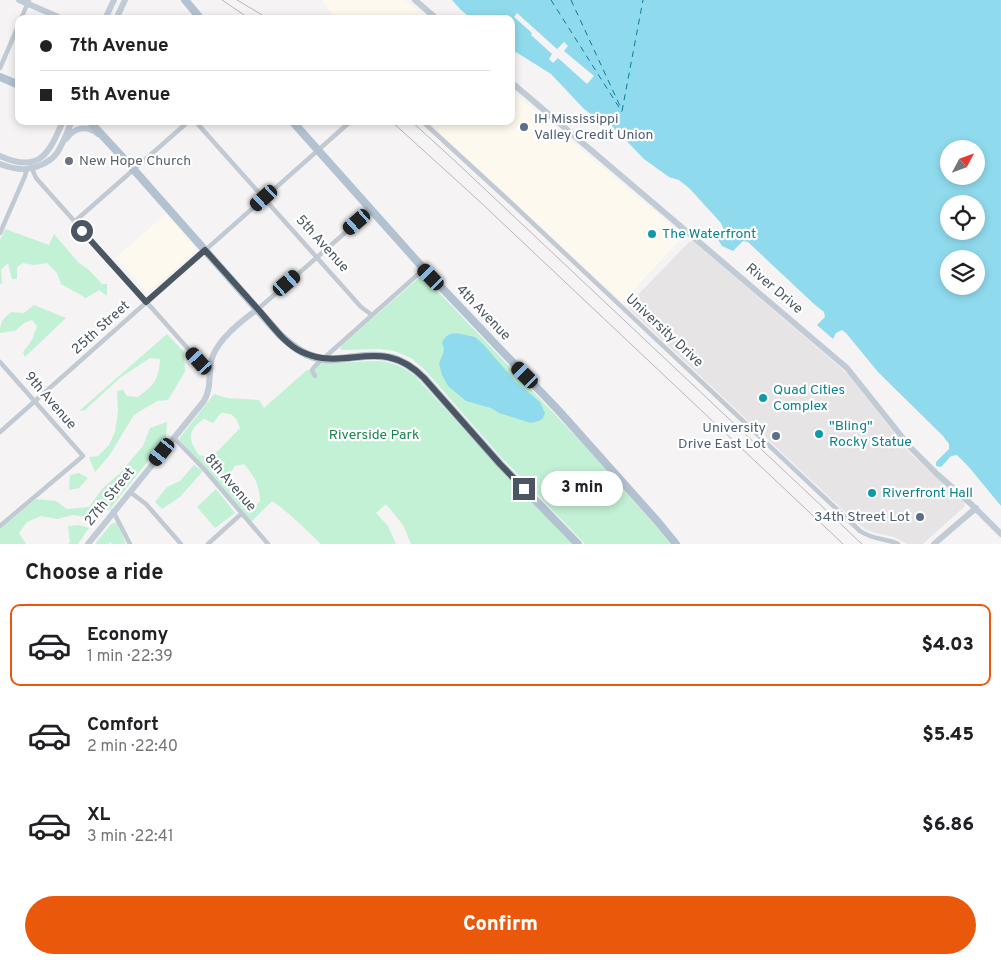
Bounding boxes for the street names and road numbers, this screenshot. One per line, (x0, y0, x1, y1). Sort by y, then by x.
street label: 5th Avenue (292, 212, 352, 276)
street label: River Drive (742, 260, 806, 318)
street label: 4th Avenue (452, 282, 514, 344)
street label: University Drive (622, 291, 706, 371)
street label: 25th Street (69, 298, 133, 358)
street label: 9th Avenue (20, 369, 80, 433)
street label: 8th Avenue (200, 451, 260, 515)
street label: 27th Street (81, 464, 139, 530)

